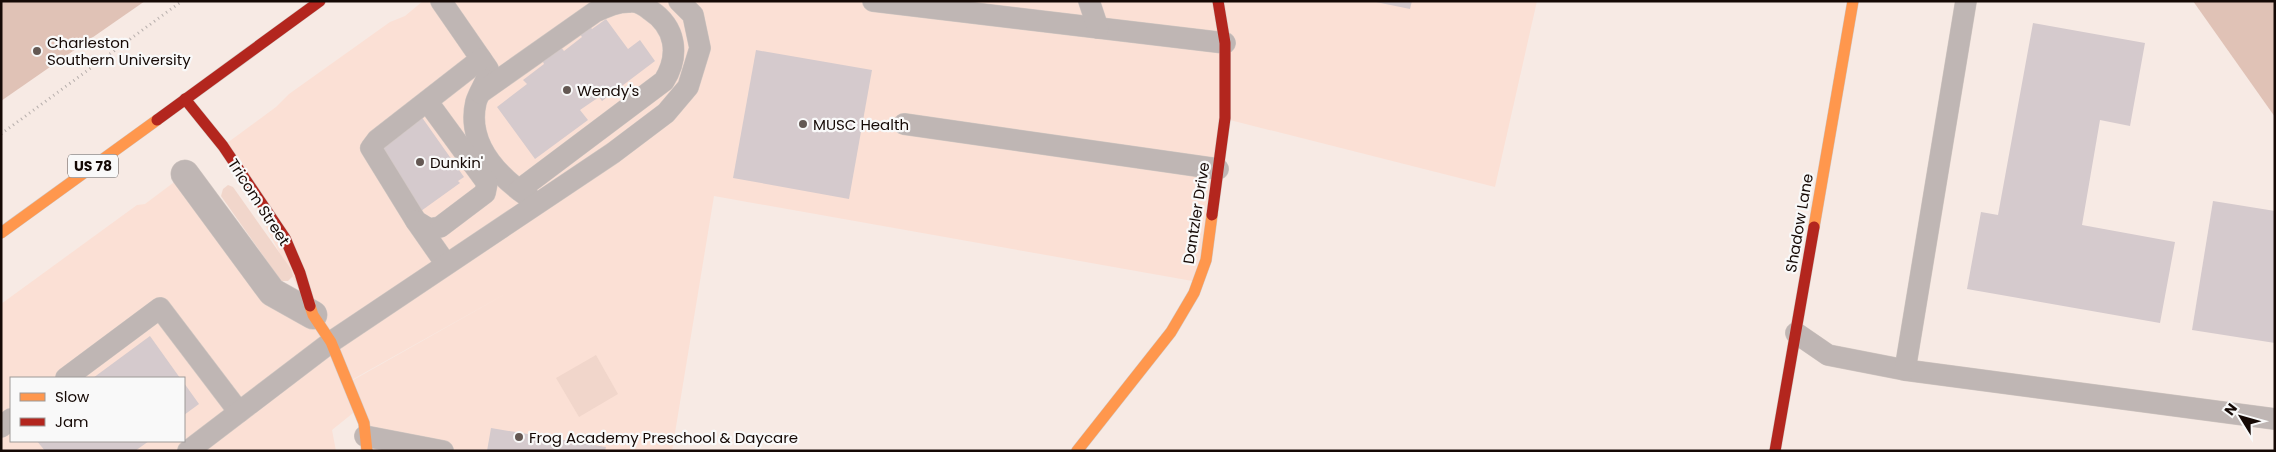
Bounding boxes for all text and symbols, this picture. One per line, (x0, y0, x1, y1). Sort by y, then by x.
place label: Charleston Southern University (47, 32, 191, 70)
marker: Charleston Southern University (31, 45, 43, 57)
place label: Wendy's (577, 80, 640, 101)
marker: Wendy's (561, 84, 573, 96)
place label: MUSC Health (813, 114, 909, 135)
marker: MUSC Health (797, 118, 809, 130)
place label: Dunkin' (430, 152, 483, 173)
road number: US 78 (68, 154, 118, 178)
street label: Tricom Street (223, 155, 295, 249)
marker: Dunkin' (414, 156, 426, 168)
street label: Dantzler Drive (1178, 161, 1214, 265)
street label: Shadow Lane (1780, 172, 1818, 274)
legend (10, 377, 185, 442)
text: Slow (55, 386, 90, 407)
north arrow (2216, 392, 2266, 442)
text: N (2219, 399, 2242, 419)
text: Jam (55, 411, 89, 432)
place label: Frog Academy Preschool & Daycare (529, 427, 798, 448)
marker: Frog Academy Preschool & Daycare (513, 431, 525, 443)

